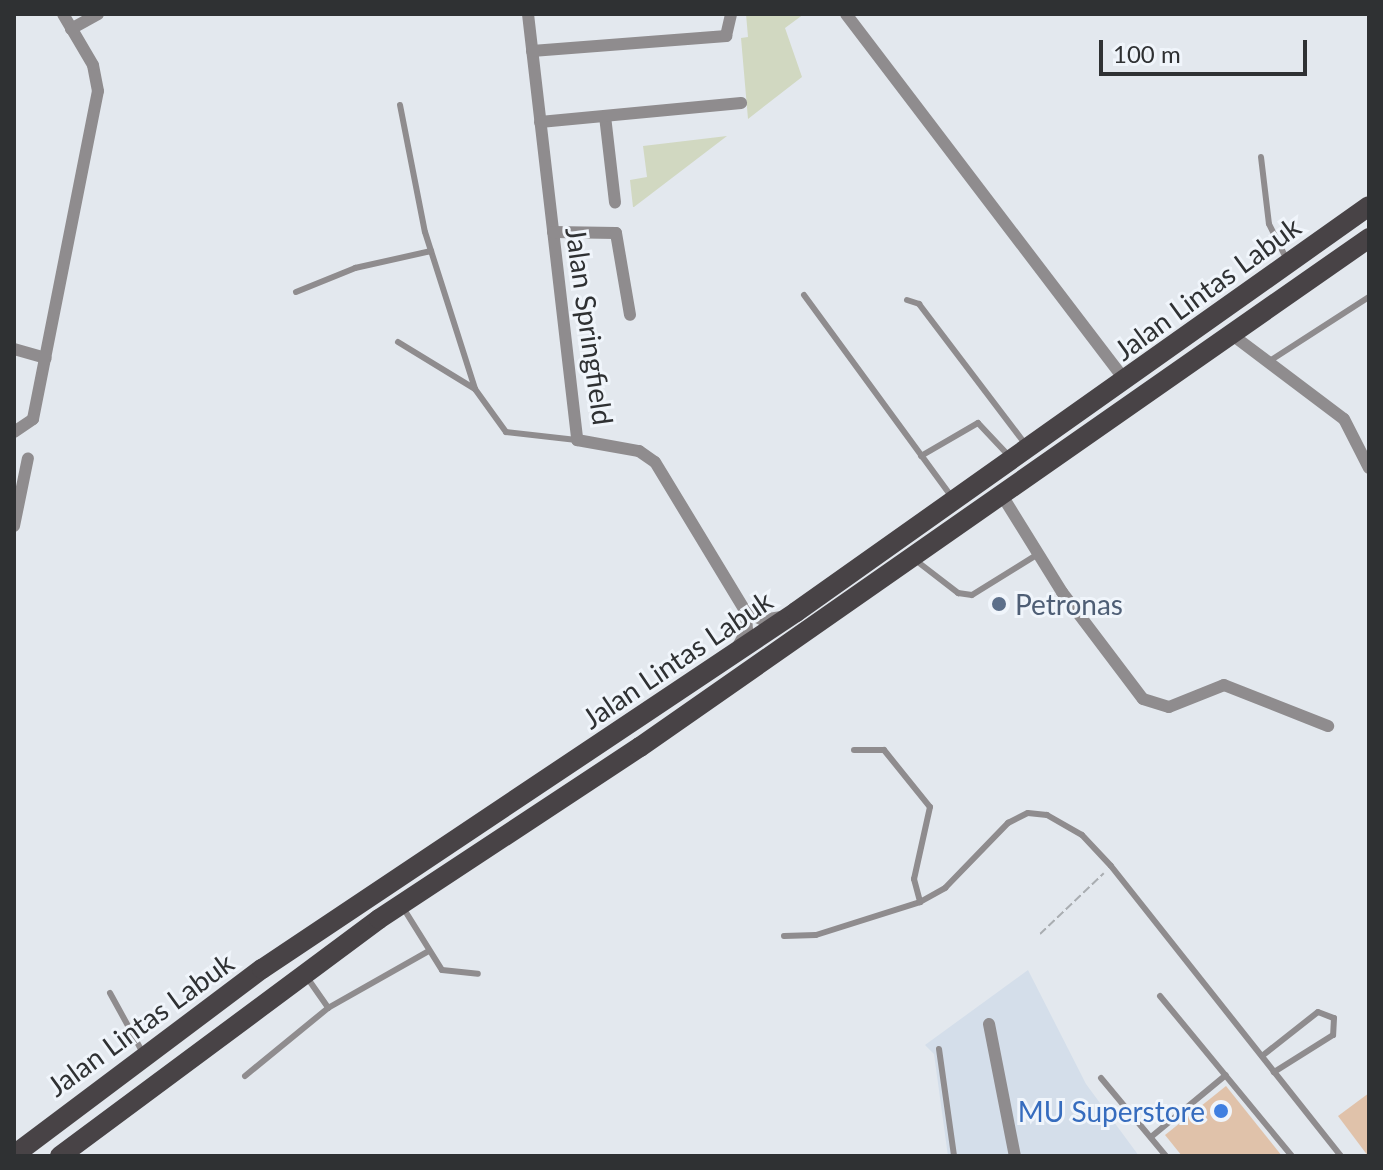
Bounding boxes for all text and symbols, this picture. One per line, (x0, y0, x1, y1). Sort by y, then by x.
scale bar (1103, 24, 1311, 74)
text: 100 m (1113, 39, 1181, 68)
street label: Jalan Lintas Labuk (1107, 209, 1307, 367)
street label: Jalan Springfield (559, 225, 621, 427)
street label: Jalan Lintas Labuk (576, 583, 778, 735)
place label: Petronas (1015, 587, 1123, 621)
marker: Petronas (990, 595, 1008, 613)
street label: Jalan Lintas Labuk (40, 945, 240, 1103)
place label: MU Superstore (1018, 1094, 1205, 1128)
marker: MU Superstore (1212, 1102, 1230, 1120)

